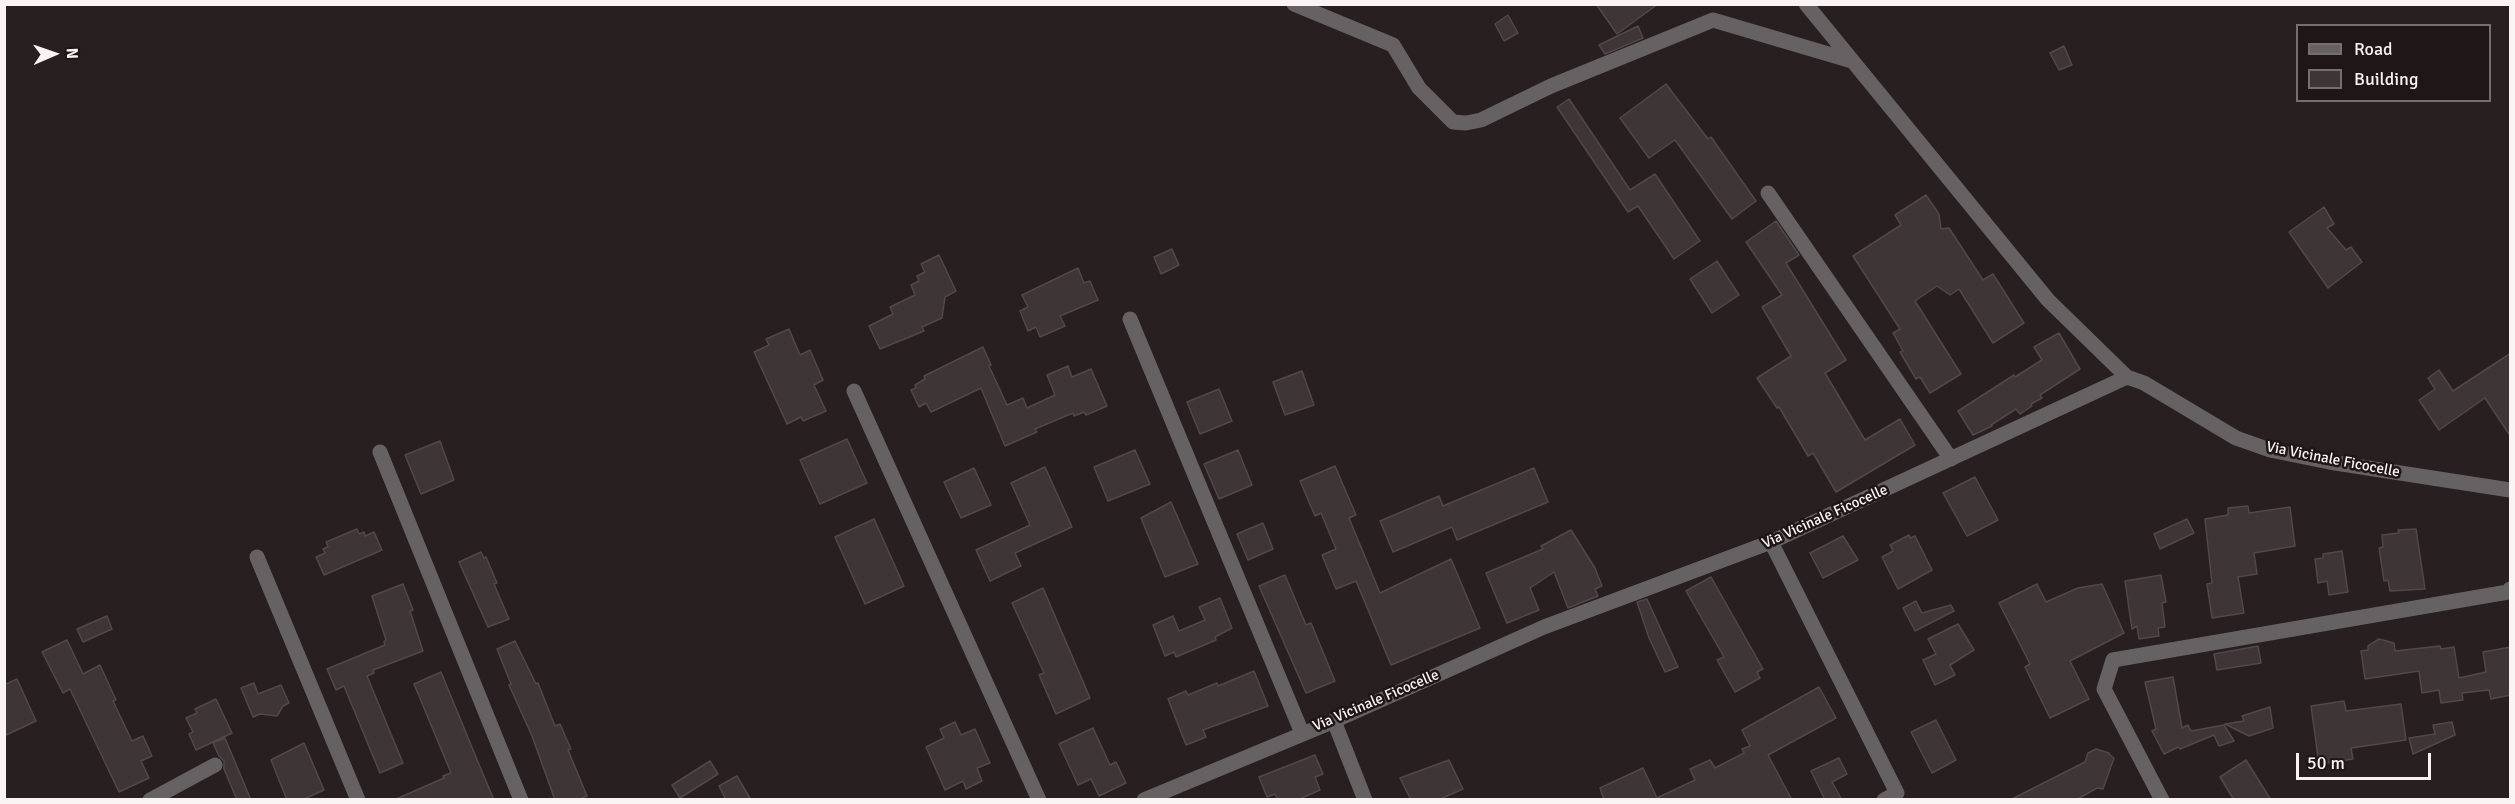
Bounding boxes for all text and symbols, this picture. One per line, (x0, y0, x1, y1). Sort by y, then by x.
north arrow (24, 24, 84, 84)
legend (2296, 24, 2491, 102)
text: Road (2354, 38, 2393, 60)
text: N (62, 47, 82, 59)
text: Building (2354, 68, 2418, 90)
street label: Via Vicinale Ficocelle (2265, 438, 2401, 482)
street label: Via Vicinale Ficocelle (1759, 481, 1891, 553)
street label: Via Vicinale Ficocelle (1310, 666, 1442, 736)
scale bar (2299, 741, 2434, 779)
text: 50 m (2307, 752, 2345, 774)

